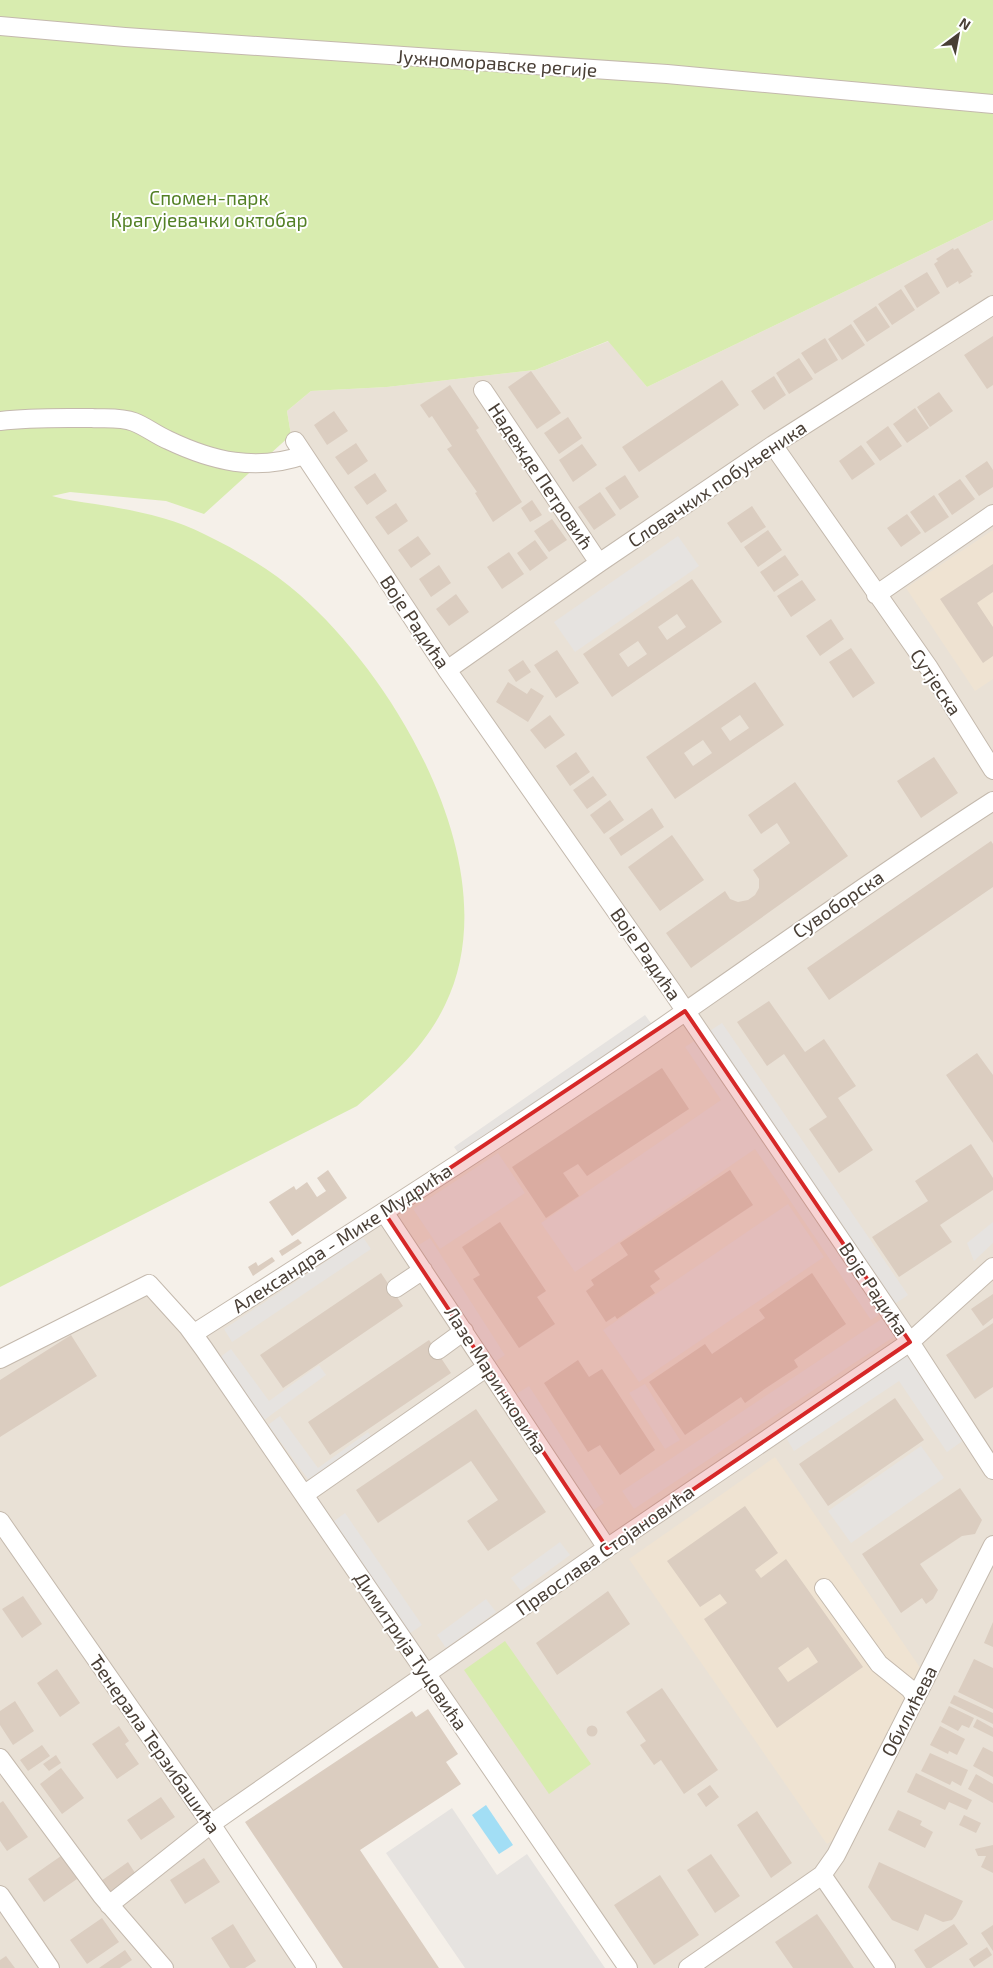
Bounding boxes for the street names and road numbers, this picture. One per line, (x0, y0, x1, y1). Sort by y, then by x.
street label: Јужноморавске регије (396, 44, 598, 82)
street label: Надежде Петровић (484, 398, 599, 553)
street label: Словачких побуњеника (623, 415, 811, 553)
street label: Воје Радића (376, 571, 455, 673)
street label: Сутјеска (905, 644, 967, 720)
street label: Сувоборска (788, 865, 888, 943)
street label: Воје Радића (606, 903, 687, 1004)
street label: Александра - Мике Мудрића (228, 1158, 456, 1318)
street label: Воје Радића (835, 1238, 914, 1340)
street label: Лазе Маринковића (440, 1302, 553, 1458)
street label: Првослава Стојановића (511, 1479, 698, 1620)
street label: Димитрија Туцовића (349, 1567, 473, 1735)
street label: Ђенерала Терзибашића (85, 1650, 226, 1838)
street label: Обилићева (876, 1661, 941, 1760)

